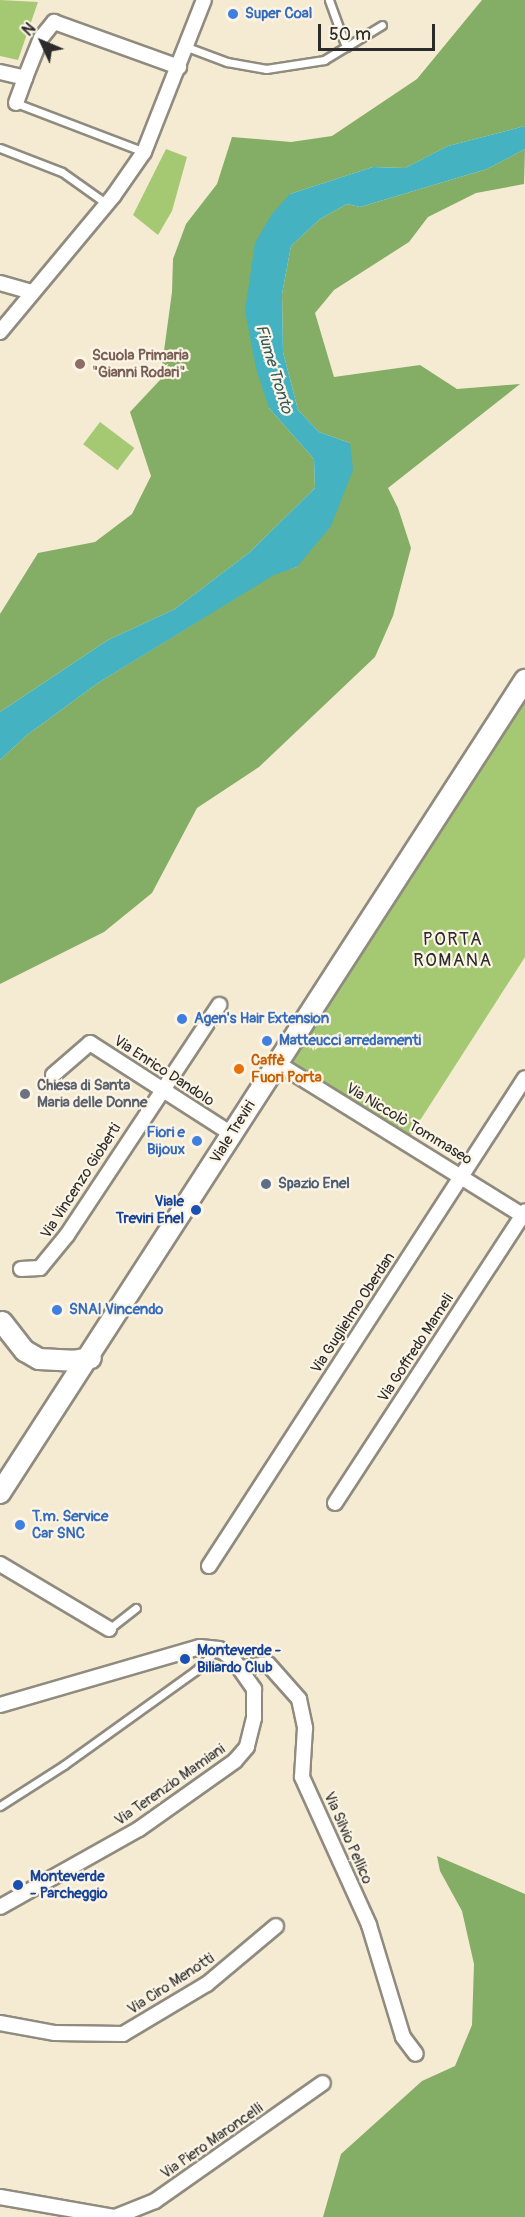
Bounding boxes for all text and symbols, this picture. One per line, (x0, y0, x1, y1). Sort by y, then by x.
place label: Super Coal (245, 5, 312, 23)
marker: Super Coal (226, 7, 240, 21)
north arrow (12, 12, 72, 72)
scale bar (321, 12, 438, 50)
text: N (18, 19, 40, 40)
text: 50 m (329, 23, 371, 46)
water label: Fiume Tronto (251, 322, 297, 416)
place label: Scuola Primaria "Gianni Rodari" (92, 346, 189, 381)
marker: Scuola Primaria "Gianni Rodari" (73, 357, 87, 371)
district label: PORTA ROMANA (413, 930, 493, 972)
place label: Agen's Hair Extension (194, 1010, 329, 1028)
marker: Agen's Hair Extension (175, 1012, 189, 1026)
street label: Via Enrico Dandolo (110, 1032, 218, 1110)
place label: Matteucci arredamenti (279, 1032, 421, 1050)
marker: Matteucci arredamenti (260, 1034, 274, 1048)
place label: Caffè Fuori Porta (251, 1051, 322, 1086)
marker: Caffè Fuori Porta (232, 1062, 246, 1076)
place label: Chiesa di Santa Maria delle Donne (37, 1076, 147, 1111)
street label: Via Niccolò Tommaseo (343, 1079, 475, 1169)
marker: Chiesa di Santa Maria delle Donne (18, 1087, 32, 1101)
street label: Viale Treviri (207, 1097, 259, 1167)
street label: Via Vincenzo Gioberti (37, 1120, 125, 1242)
place label: Fiori e Bijoux (147, 1123, 185, 1158)
marker: Fiori e Bijoux (190, 1134, 204, 1148)
place label: Spazio Enel (278, 1175, 350, 1193)
marker: Spazio Enel (259, 1177, 273, 1191)
place label: Viale Treviri Enel (116, 1192, 184, 1227)
marker: Viale Treviri Enel (189, 1203, 203, 1217)
street label: Via Guglielmo Oberdan (307, 1249, 399, 1377)
street label: Via Goffredo Mameli (374, 1291, 458, 1405)
place label: SNAI Vincendo (69, 1301, 163, 1319)
marker: SNAI Vincendo (50, 1303, 64, 1317)
place label: T.m. Service Car SNC (32, 1507, 108, 1542)
marker: T.m. Service Car SNC (13, 1518, 27, 1532)
place label: Monteverde - Biliardo Club (197, 1641, 281, 1676)
marker: Monteverde - Biliardo Club (178, 1652, 192, 1666)
street label: Via Terenzio Mamiani (111, 1740, 229, 1830)
street label: Via Silvio Pellico (320, 1789, 376, 1887)
place label: Monteverde - Parcheggio (30, 1867, 108, 1902)
marker: Monteverde - Parcheggio (11, 1878, 25, 1892)
street label: Via Ciro Menotti (124, 1949, 218, 2019)
street label: Via Piero Maroncelli (157, 2099, 267, 2183)

